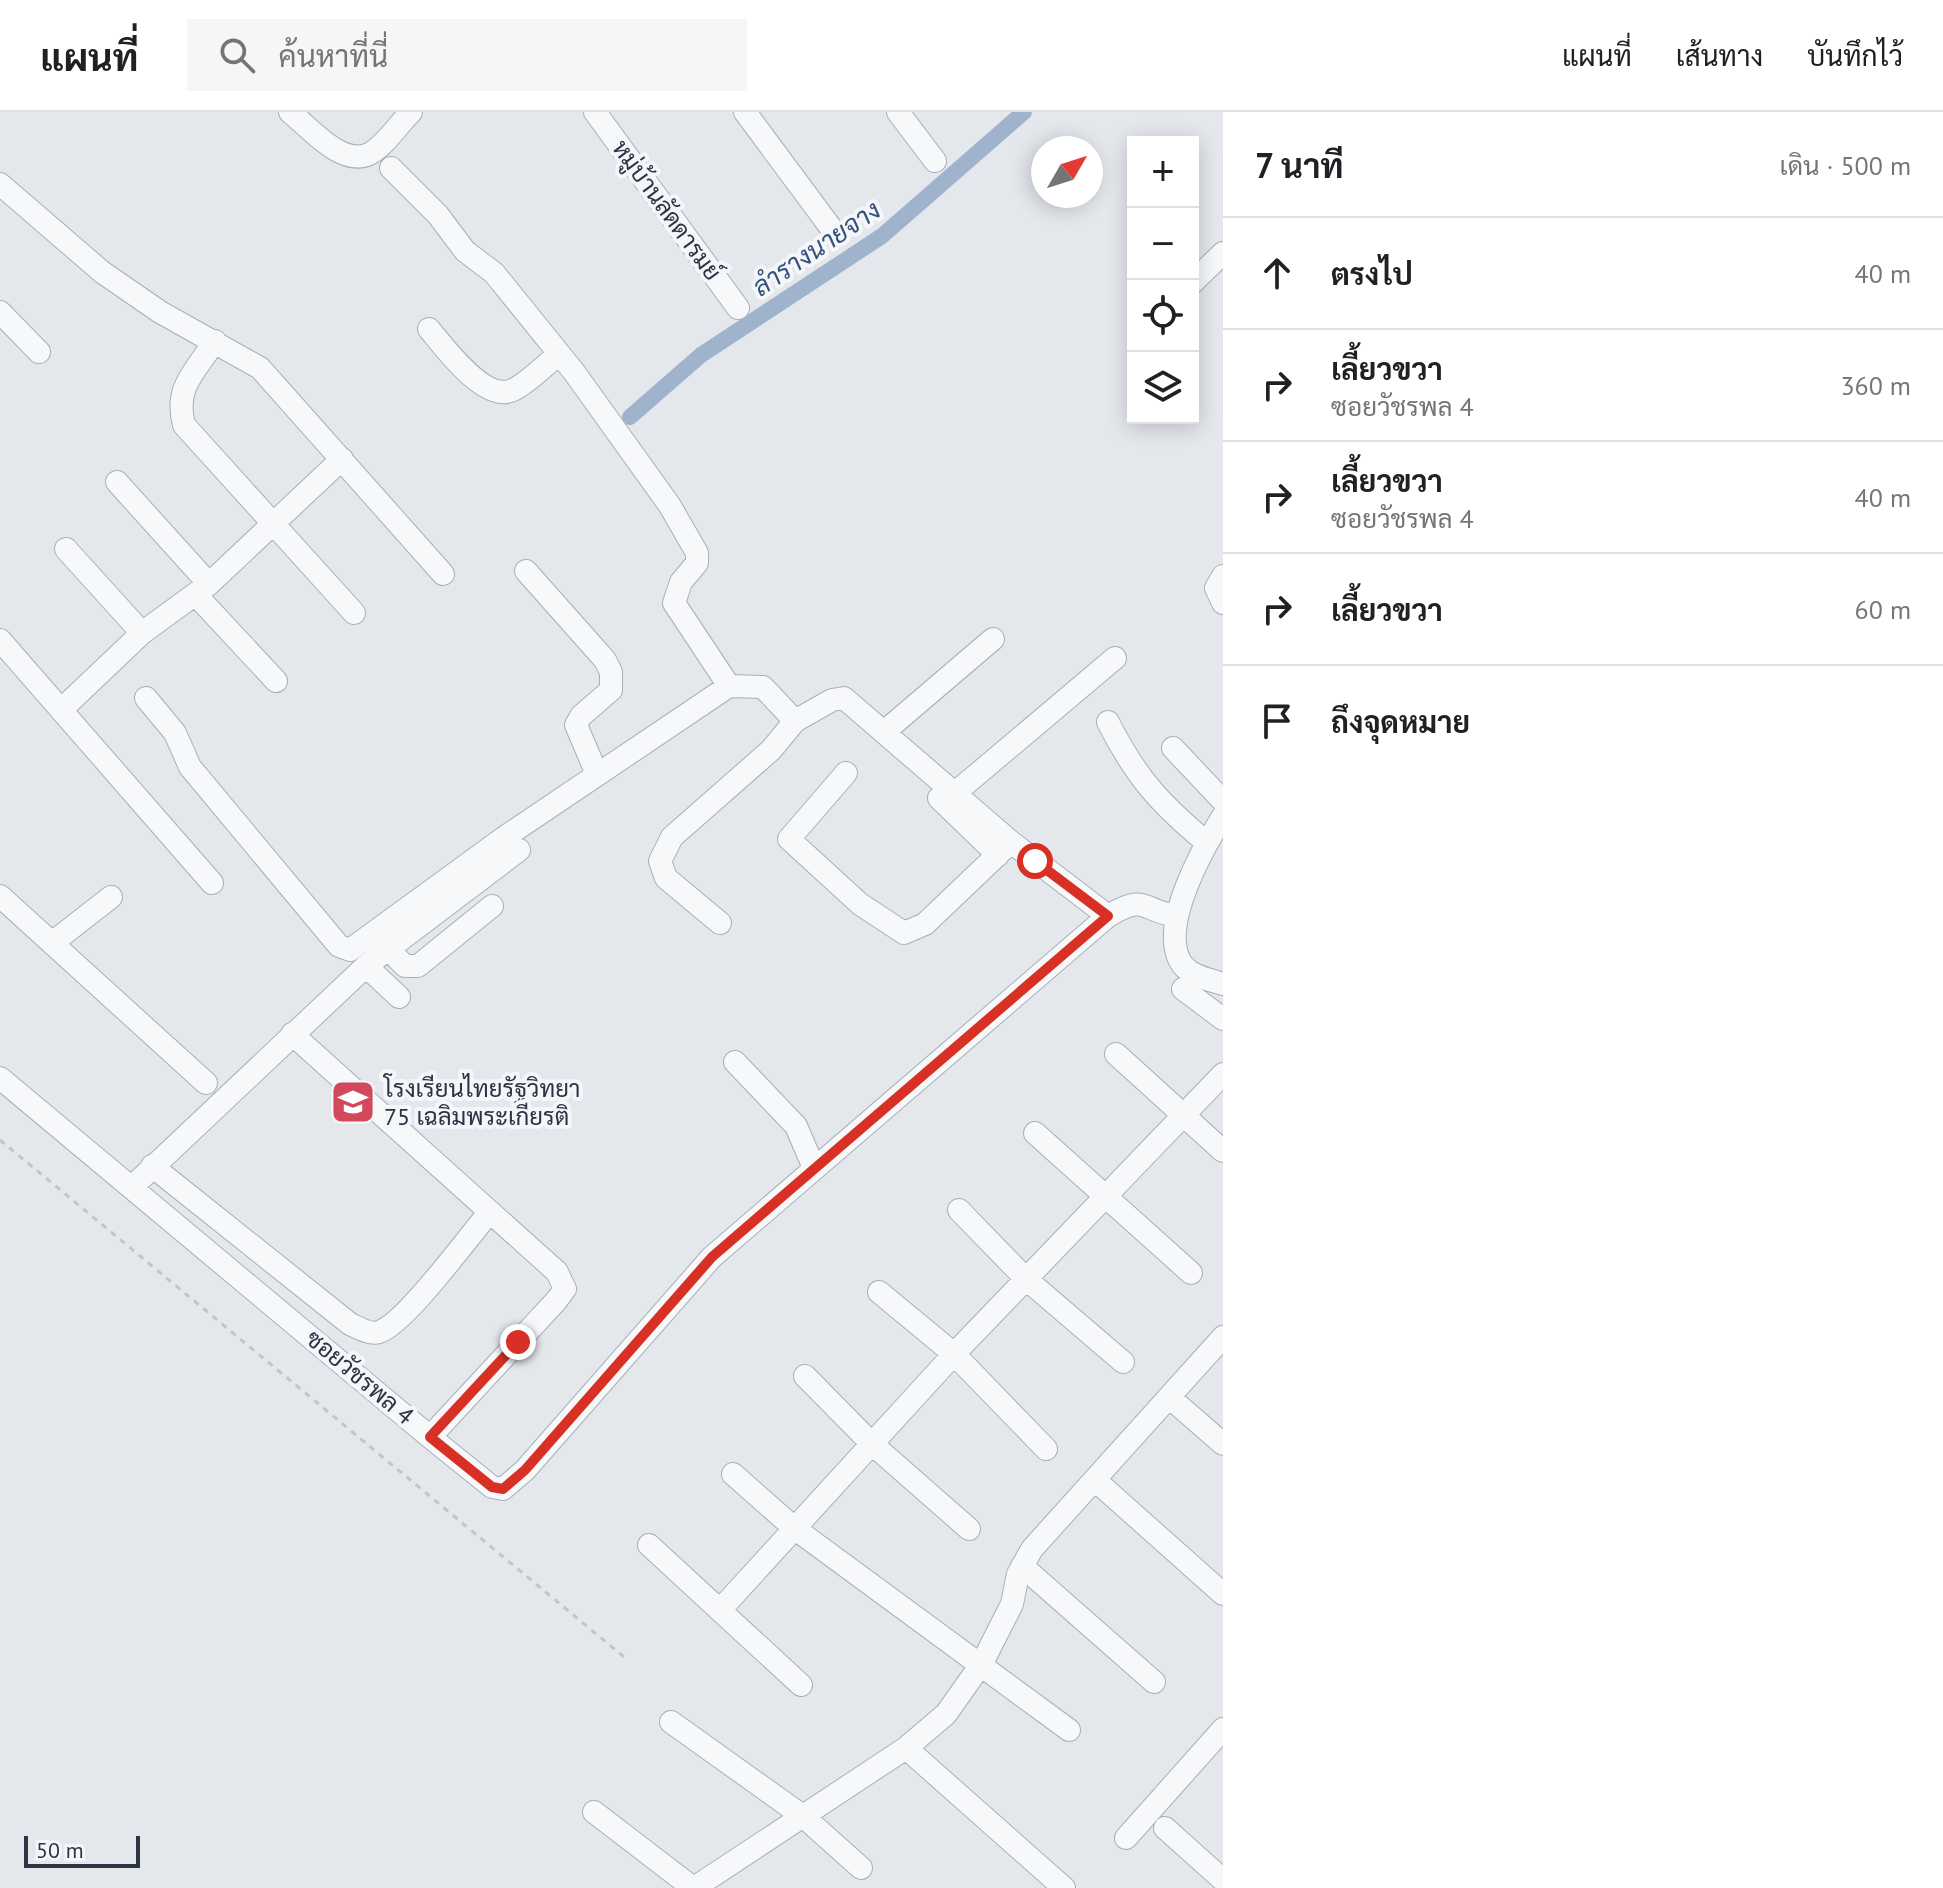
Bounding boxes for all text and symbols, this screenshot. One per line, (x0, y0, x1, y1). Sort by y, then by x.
search box (187, 19, 747, 91)
text: แผนที่ (40, 32, 139, 81)
icon: search (215, 33, 259, 77)
text: ค้นหาที่นี่ (279, 36, 388, 75)
text: แผนที่ (1562, 37, 1632, 74)
text: เส้นทาง (1676, 37, 1763, 74)
text: บันทึกไว้ (1807, 37, 1903, 74)
street label: หมู่บ้านลัดดารมย์ (604, 134, 728, 288)
north arrow (1031, 136, 1103, 208)
map controls (1127, 136, 1199, 424)
button: + (1127, 136, 1199, 208)
text: 7 นาที (1255, 143, 1344, 187)
text: เดิน · 500 m (1780, 149, 1911, 182)
water label: ลำรางนายจาง (746, 193, 886, 303)
button: − (1127, 208, 1199, 280)
icon: ahead (1255, 251, 1299, 295)
text: ตรงไป (1331, 254, 1413, 293)
text: 40 m (1855, 257, 1911, 290)
button: locate (1127, 280, 1199, 352)
text: เลี้ยวขวา (1331, 349, 1443, 388)
button: layers (1127, 352, 1199, 424)
icon: right (1255, 363, 1299, 407)
text: 360 m (1840, 369, 1911, 402)
text: ซอยวัชรพล 4 (1331, 390, 1474, 423)
text: เลี้ยวขวา (1331, 461, 1443, 500)
icon: right (1255, 475, 1299, 519)
text: 40 m (1855, 481, 1911, 514)
text: ซอยวัชรพล 4 (1331, 502, 1474, 535)
icon: right (1255, 587, 1299, 631)
text: เลี้ยวขวา (1331, 590, 1443, 629)
text: 60 m (1855, 593, 1911, 626)
icon: arrive (1255, 699, 1299, 743)
text: ถึงจุดหมาย (1331, 702, 1470, 741)
route start (1017, 843, 1053, 879)
place label: โรงเรียนไทยรัฐวิทยา 75 เฉลิมพระเกียรติ (382, 1073, 581, 1132)
school or university icon: โรงเรียนไทยรัฐวิทยา 75 เฉลิมพระเกียรติ (329, 1078, 377, 1126)
street label: ซอยวัชรพล 4 (300, 1323, 420, 1431)
route end (500, 1324, 536, 1360)
scale bar (24, 1832, 140, 1868)
text: 50 m (36, 1836, 84, 1864)

